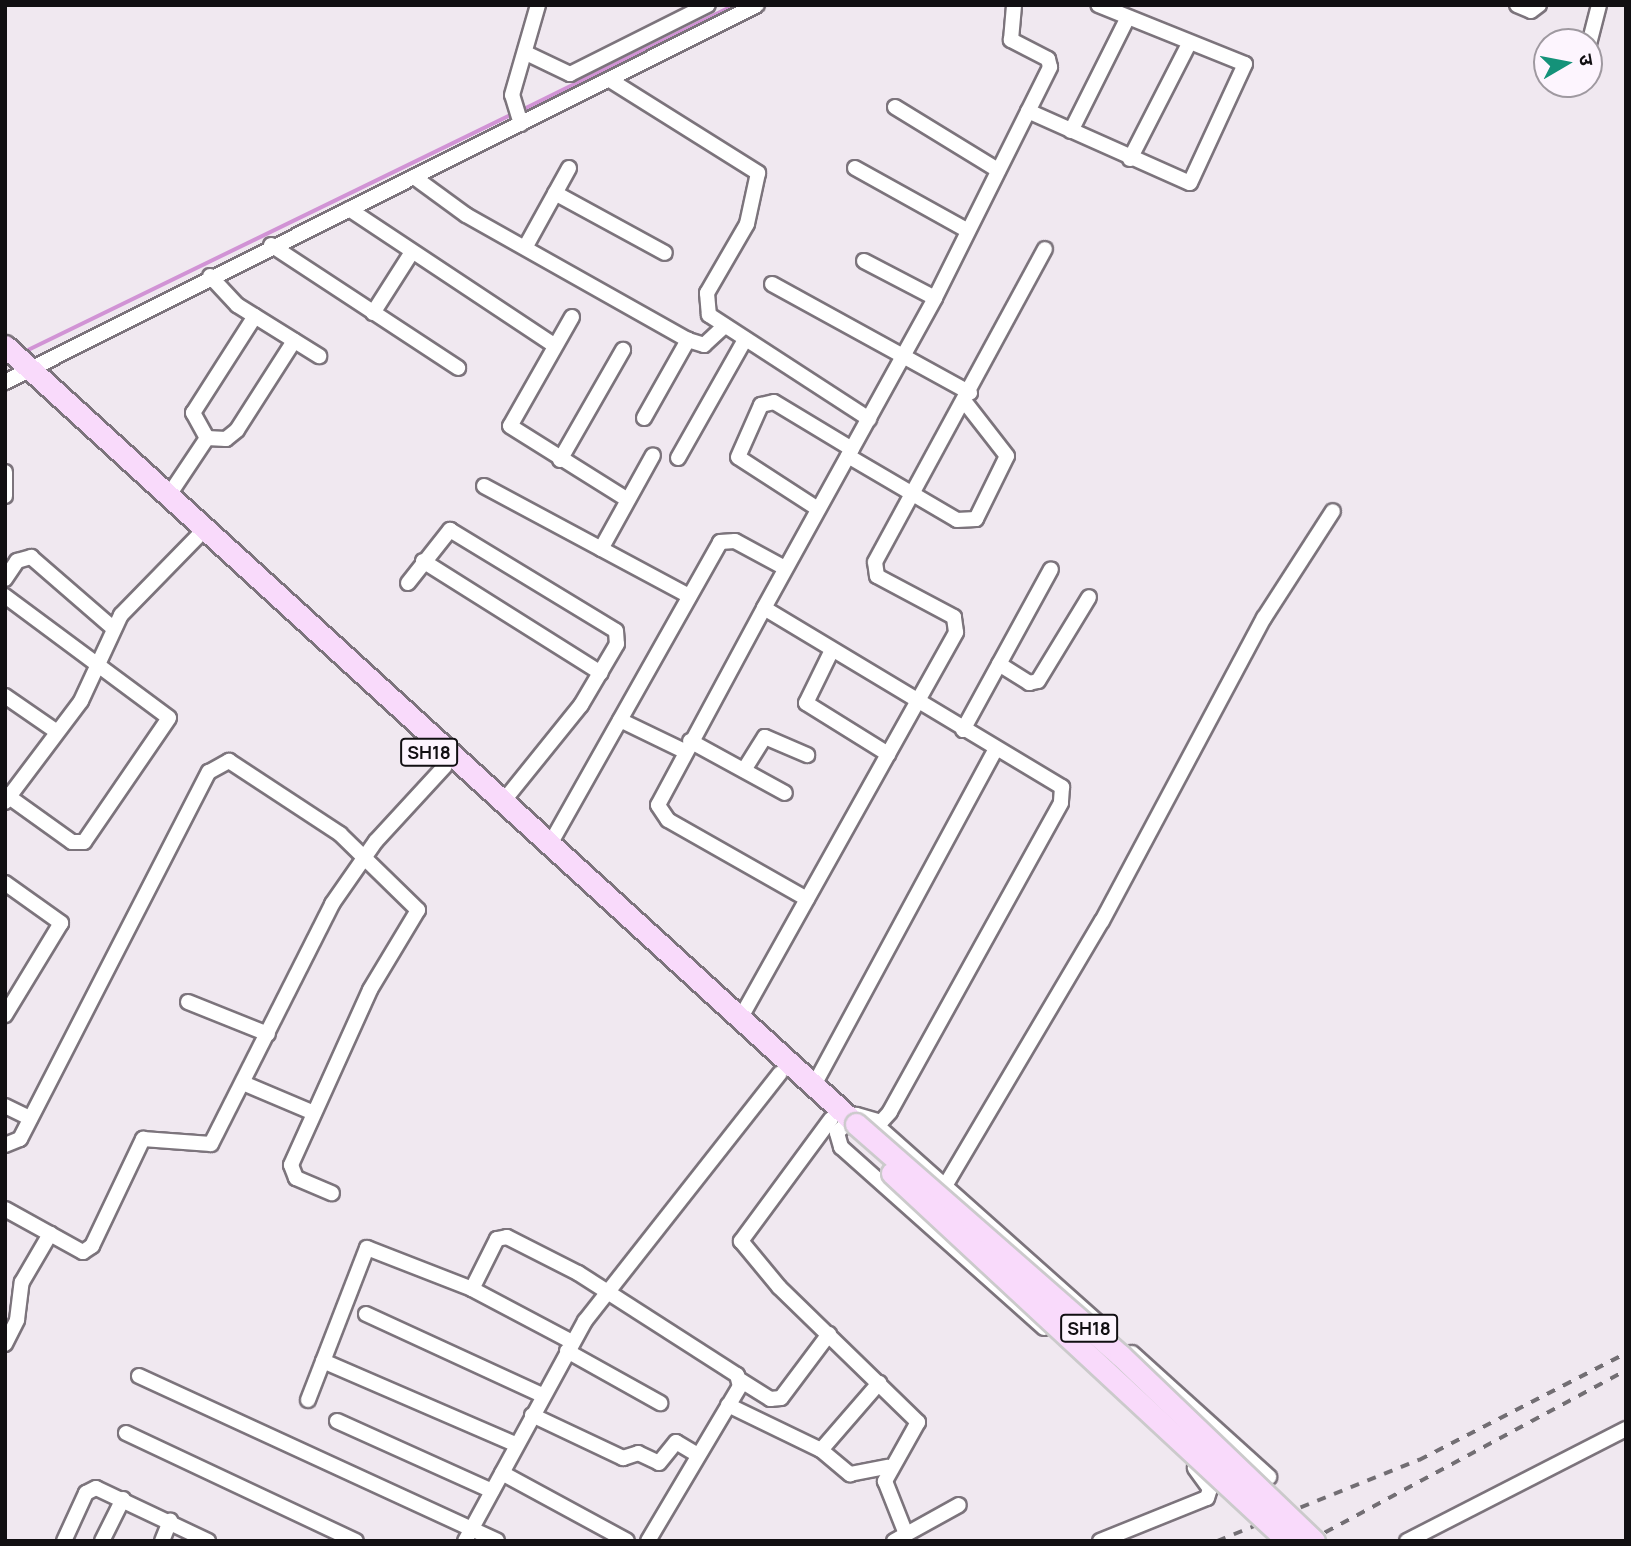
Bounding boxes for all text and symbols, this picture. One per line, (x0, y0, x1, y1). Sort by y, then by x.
north arrow (1533, 28, 1603, 98)
text: उ (1573, 52, 1600, 67)
road number: SH18 (399, 738, 459, 766)
road number: SH18 (1059, 1314, 1119, 1343)

